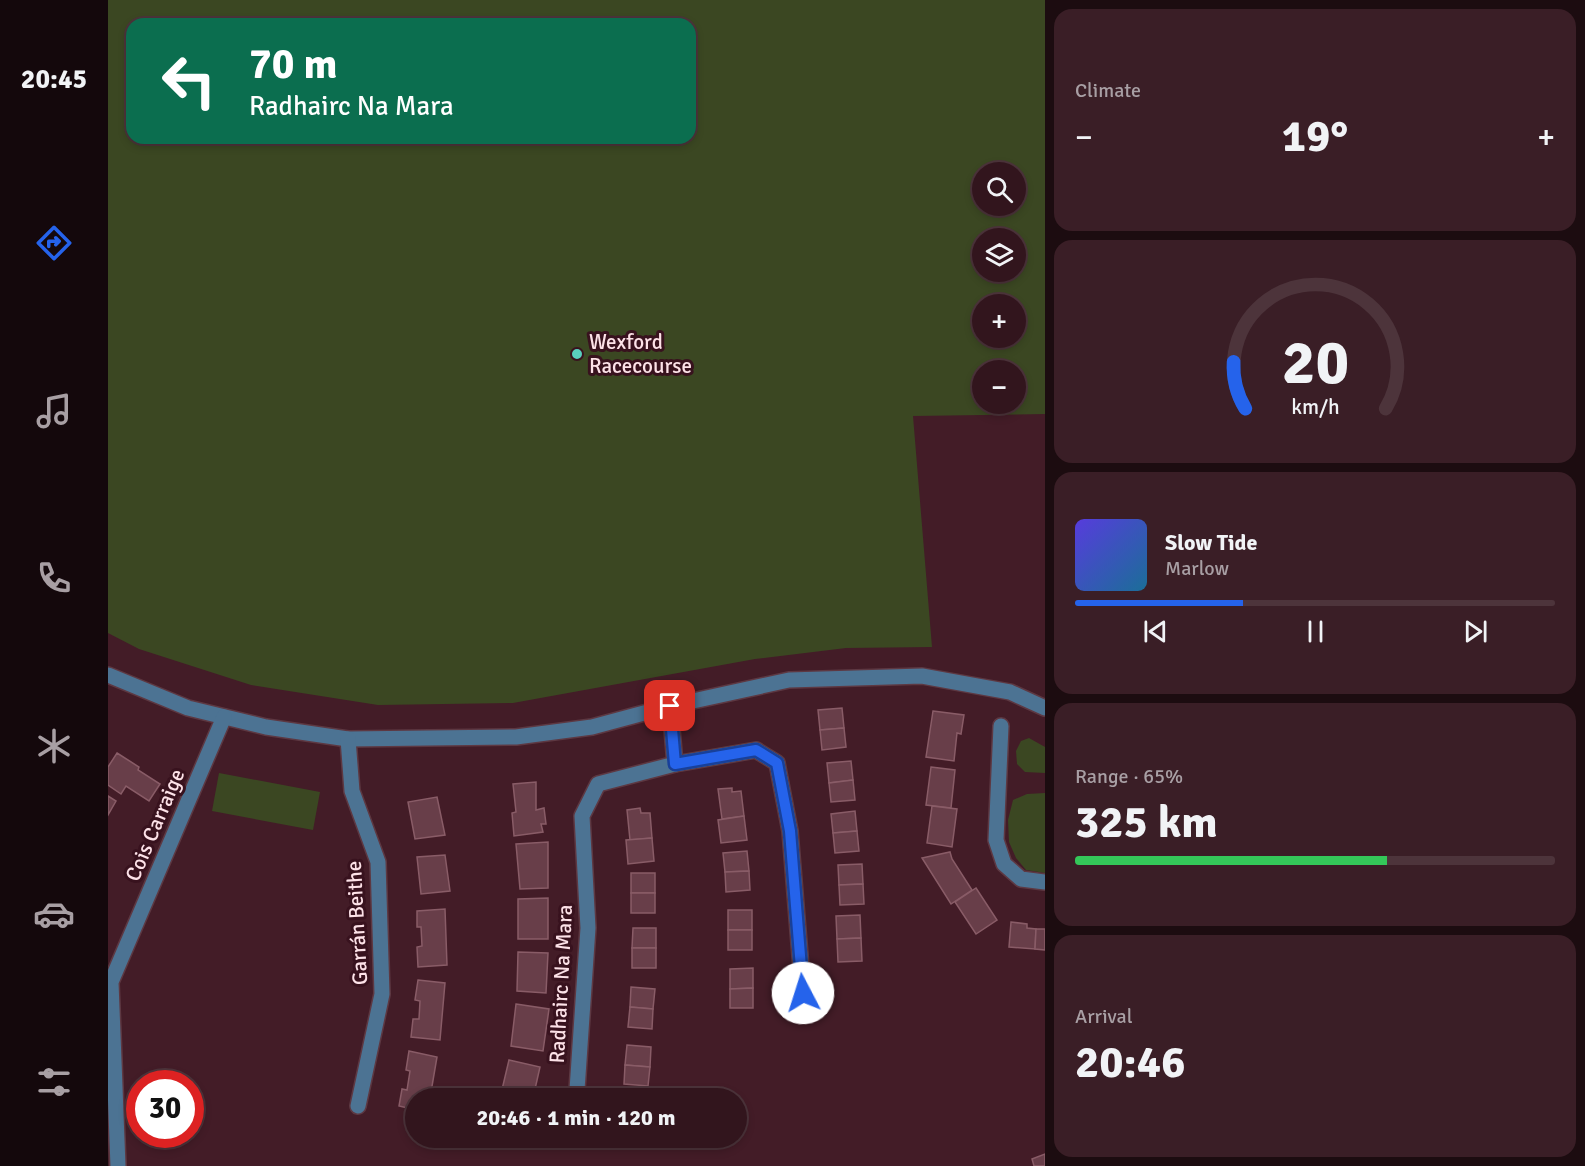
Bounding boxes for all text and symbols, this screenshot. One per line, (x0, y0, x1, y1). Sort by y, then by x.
text: 70 m (249, 39, 338, 90)
icon: left (150, 42, 228, 120)
text: 20:45 (21, 63, 87, 96)
text: Climate (1075, 78, 1141, 103)
text: Radhairc Na Mara (249, 90, 454, 123)
text: 19° (1282, 109, 1348, 164)
text: − (1075, 117, 1093, 158)
text: + (1537, 117, 1555, 158)
map controls (972, 162, 1026, 414)
button: search (972, 162, 1026, 216)
icon: directions (33, 222, 75, 264)
button: layers (972, 228, 1026, 282)
button: + (972, 294, 1026, 348)
text: 20 (1281, 324, 1349, 401)
place label: Wexford Racecourse (589, 329, 692, 379)
marker: Wexford Racecourse (570, 347, 584, 361)
button: − (972, 360, 1026, 414)
icon: music (33, 390, 75, 432)
text: km/h (1291, 394, 1339, 420)
text: Slow Tide (1165, 529, 1257, 556)
text: Marlow (1165, 556, 1229, 581)
icon: phone (33, 557, 75, 599)
icon: previous (1139, 615, 1172, 648)
icon: pause (1299, 615, 1332, 648)
icon: next (1459, 615, 1492, 648)
pin (644, 680, 695, 731)
icon: arrive (653, 689, 686, 722)
icon: climate (33, 725, 75, 767)
text: Range · 65% (1075, 764, 1183, 789)
street label: Cois Carraige (120, 765, 190, 885)
text: 325 km (1075, 795, 1218, 850)
street label: Garrán Beithe (341, 860, 373, 986)
icon: car (33, 893, 75, 935)
street label: Radhairc Na Mara (544, 904, 578, 1064)
position arrow (771, 961, 835, 1025)
text: Arrival (1075, 1004, 1133, 1029)
text: 20:46 (1075, 1035, 1185, 1090)
icon: filters (33, 1061, 75, 1103)
speed limit sign: 30 (126, 1070, 204, 1148)
text: 20:46 · 1 min · 120 m (476, 1104, 676, 1131)

